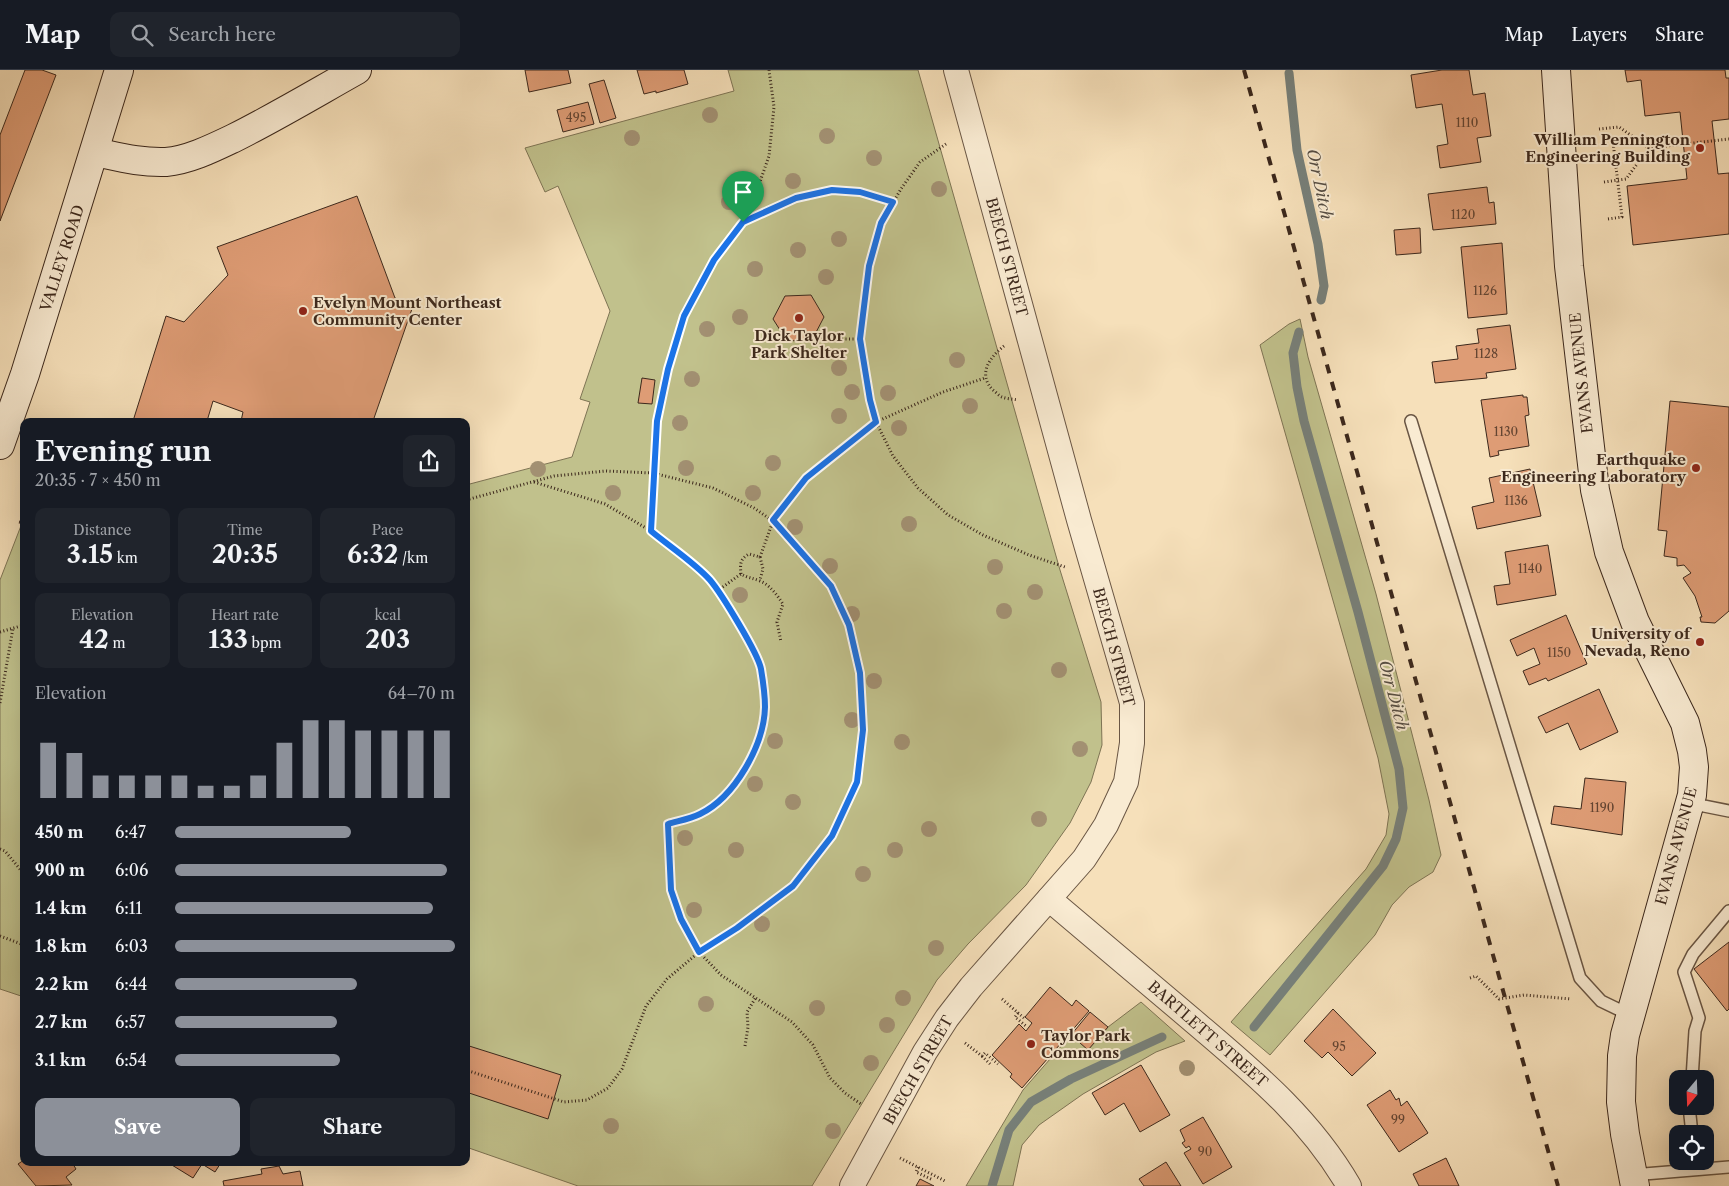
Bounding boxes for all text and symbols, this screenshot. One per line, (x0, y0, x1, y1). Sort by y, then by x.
search box (110, 12, 460, 57)
text: Map (25, 20, 80, 49)
icon: search (128, 21, 156, 49)
text: Search here (168, 23, 276, 46)
text: Map (1505, 24, 1543, 46)
text: Layers (1571, 24, 1627, 46)
text: Share (1655, 24, 1704, 46)
house number: 495 (566, 110, 586, 125)
house number: 1110 (1456, 115, 1478, 130)
place label: William Pennington Engineering Building (1525, 130, 1691, 166)
marker: William Pennington Engineering Building (1694, 142, 1706, 154)
water label: Orr Ditch (1303, 147, 1337, 221)
pin (722, 171, 764, 222)
icon: arrive (729, 178, 757, 206)
street label: BEECH STREET (982, 195, 1032, 319)
street label: VALLEY ROAD (36, 202, 88, 315)
house number: 1120 (1451, 207, 1475, 222)
house number: 1126 (1473, 283, 1497, 298)
place label: Evelyn Mount Northeast Community Center (313, 293, 502, 329)
marker: Evelyn Mount Northeast Community Center (297, 305, 309, 317)
marker: Dick Taylor Park Shelter (793, 312, 805, 324)
street label: EVANS AVENUE (1565, 312, 1597, 434)
place label: Dick Taylor Park Shelter (751, 326, 848, 362)
house number: 1128 (1474, 346, 1498, 361)
house number: 1130 (1494, 424, 1518, 439)
text: Evening run (35, 434, 211, 468)
button: share (403, 435, 455, 487)
place label: Earthquake Engineering Laboratory (1501, 450, 1687, 486)
marker: Earthquake Engineering Laboratory (1690, 462, 1702, 474)
text: 20:35 · 7 × 450 m (35, 470, 161, 490)
house number: 1136 (1504, 493, 1528, 508)
text: Distance (73, 521, 131, 539)
text: Time (227, 521, 263, 539)
text: Pace (372, 521, 403, 539)
text: 3.15 (67, 539, 113, 570)
text: 20:35 (212, 539, 278, 570)
text: 6:32 (347, 539, 398, 570)
text: km (113, 549, 138, 567)
text: /km (398, 549, 428, 567)
house number: 1140 (1518, 561, 1542, 576)
street label: BEECH STREET (1089, 585, 1139, 709)
text: Elevation (71, 606, 134, 624)
text: Heart rate (211, 606, 279, 624)
text: kcal (374, 606, 401, 624)
text: 42 (79, 624, 109, 655)
text: 133 (208, 624, 248, 655)
text: 203 (365, 624, 410, 655)
place label: University of Nevada, Reno (1584, 624, 1693, 660)
text: m (109, 634, 126, 652)
text: bpm (248, 634, 282, 652)
marker: University of Nevada, Reno (1694, 636, 1706, 648)
house number: 1150 (1547, 645, 1571, 660)
water label: Orr Ditch (1375, 658, 1413, 732)
text: Elevation (35, 683, 106, 703)
text: 64–70 m (388, 683, 455, 703)
street label: EVANS AVENUE (1651, 785, 1701, 907)
house number: 1190 (1590, 800, 1614, 815)
text: 450 m (35, 822, 83, 842)
text: 6:47 (115, 822, 146, 842)
text: 900 m (35, 860, 85, 880)
text: 6:06 (115, 860, 148, 880)
text: 1.4 km (35, 898, 87, 918)
text: 6:11 (115, 898, 142, 918)
text: 1.8 km (35, 936, 87, 956)
text: 6:03 (115, 936, 148, 956)
text: 2.2 km (35, 974, 89, 994)
text: 6:44 (115, 974, 147, 994)
street label: BARTLETT STREET (1144, 977, 1272, 1092)
street label: BEECH STREET (879, 1011, 957, 1128)
text: 2.7 km (35, 1012, 88, 1032)
text: 6:57 (115, 1012, 145, 1032)
place label: Taylor Park Commons (1041, 1026, 1132, 1062)
marker: Taylor Park Commons (1025, 1038, 1037, 1050)
house number: 95 (1332, 1039, 1346, 1054)
text: 3.1 km (35, 1050, 86, 1070)
text: 6:54 (115, 1050, 147, 1070)
north arrow (1669, 1070, 1714, 1115)
map controls (1669, 1070, 1714, 1170)
button: Save (35, 1098, 240, 1156)
button: Share (250, 1098, 455, 1156)
house number: 99 (1391, 1112, 1405, 1127)
button: locate (1669, 1125, 1714, 1170)
house number: 90 (1198, 1144, 1212, 1159)

